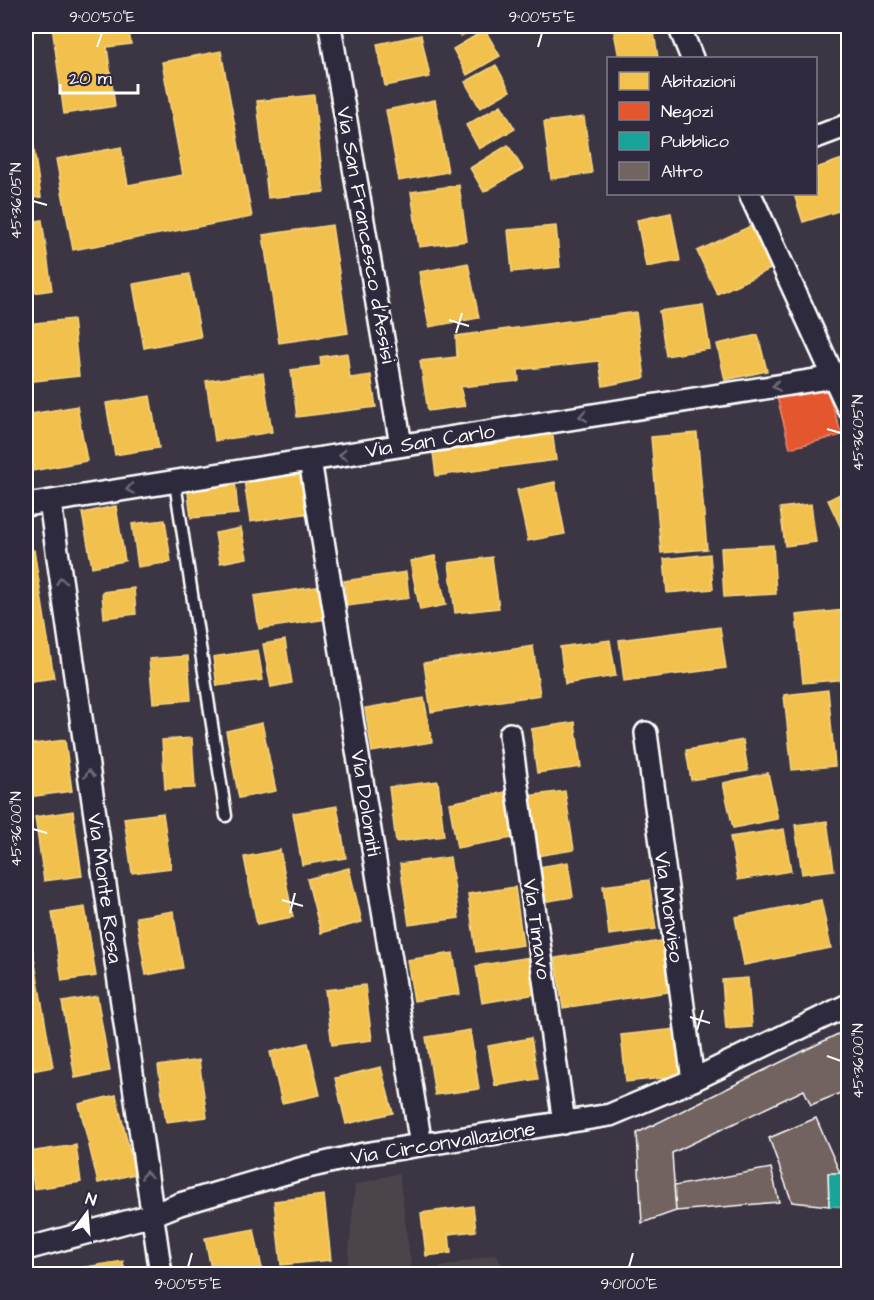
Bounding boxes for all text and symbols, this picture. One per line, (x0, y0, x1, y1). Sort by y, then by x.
text: 9°00'50"E (69, 7, 135, 28)
text: 9°00'55"E (509, 7, 576, 28)
scale bar (60, 57, 138, 95)
legend (607, 57, 817, 195)
text: 20 m (69, 66, 112, 91)
text: Abitazioni (661, 69, 736, 94)
text: Negozi (661, 99, 713, 125)
street label: Via San Francesco d'Assisi (329, 104, 403, 366)
text: Pubblico (661, 129, 729, 154)
text: Altro (661, 159, 703, 184)
text: 45°36'05"N (6, 163, 27, 239)
one-way arrow (771, 379, 780, 391)
text: 45°36'05"N (848, 395, 869, 471)
one-way arrow (579, 410, 588, 422)
street label: Via San Carlo (363, 416, 497, 466)
one-way arrow (338, 448, 348, 461)
one-way arrow (125, 483, 134, 495)
one-way arrow (56, 577, 68, 586)
street label: Via Dolomiti (343, 748, 389, 858)
one-way arrow (83, 770, 95, 779)
text: 45°36'00"N (6, 791, 27, 867)
street label: Via Monte Rosa (80, 811, 130, 965)
street label: Via Monviso (647, 850, 691, 964)
street label: Via Timavo (516, 877, 558, 981)
text: 45°36'00"N (848, 1023, 869, 1099)
street label: Via Circonvallazione (348, 1114, 538, 1172)
one-way arrow (140, 1171, 152, 1180)
north arrow (57, 1183, 117, 1243)
text: N (83, 1188, 99, 1211)
text: 9°00'55"E (155, 1274, 222, 1295)
text: 9°01'00"E (601, 1274, 658, 1295)

